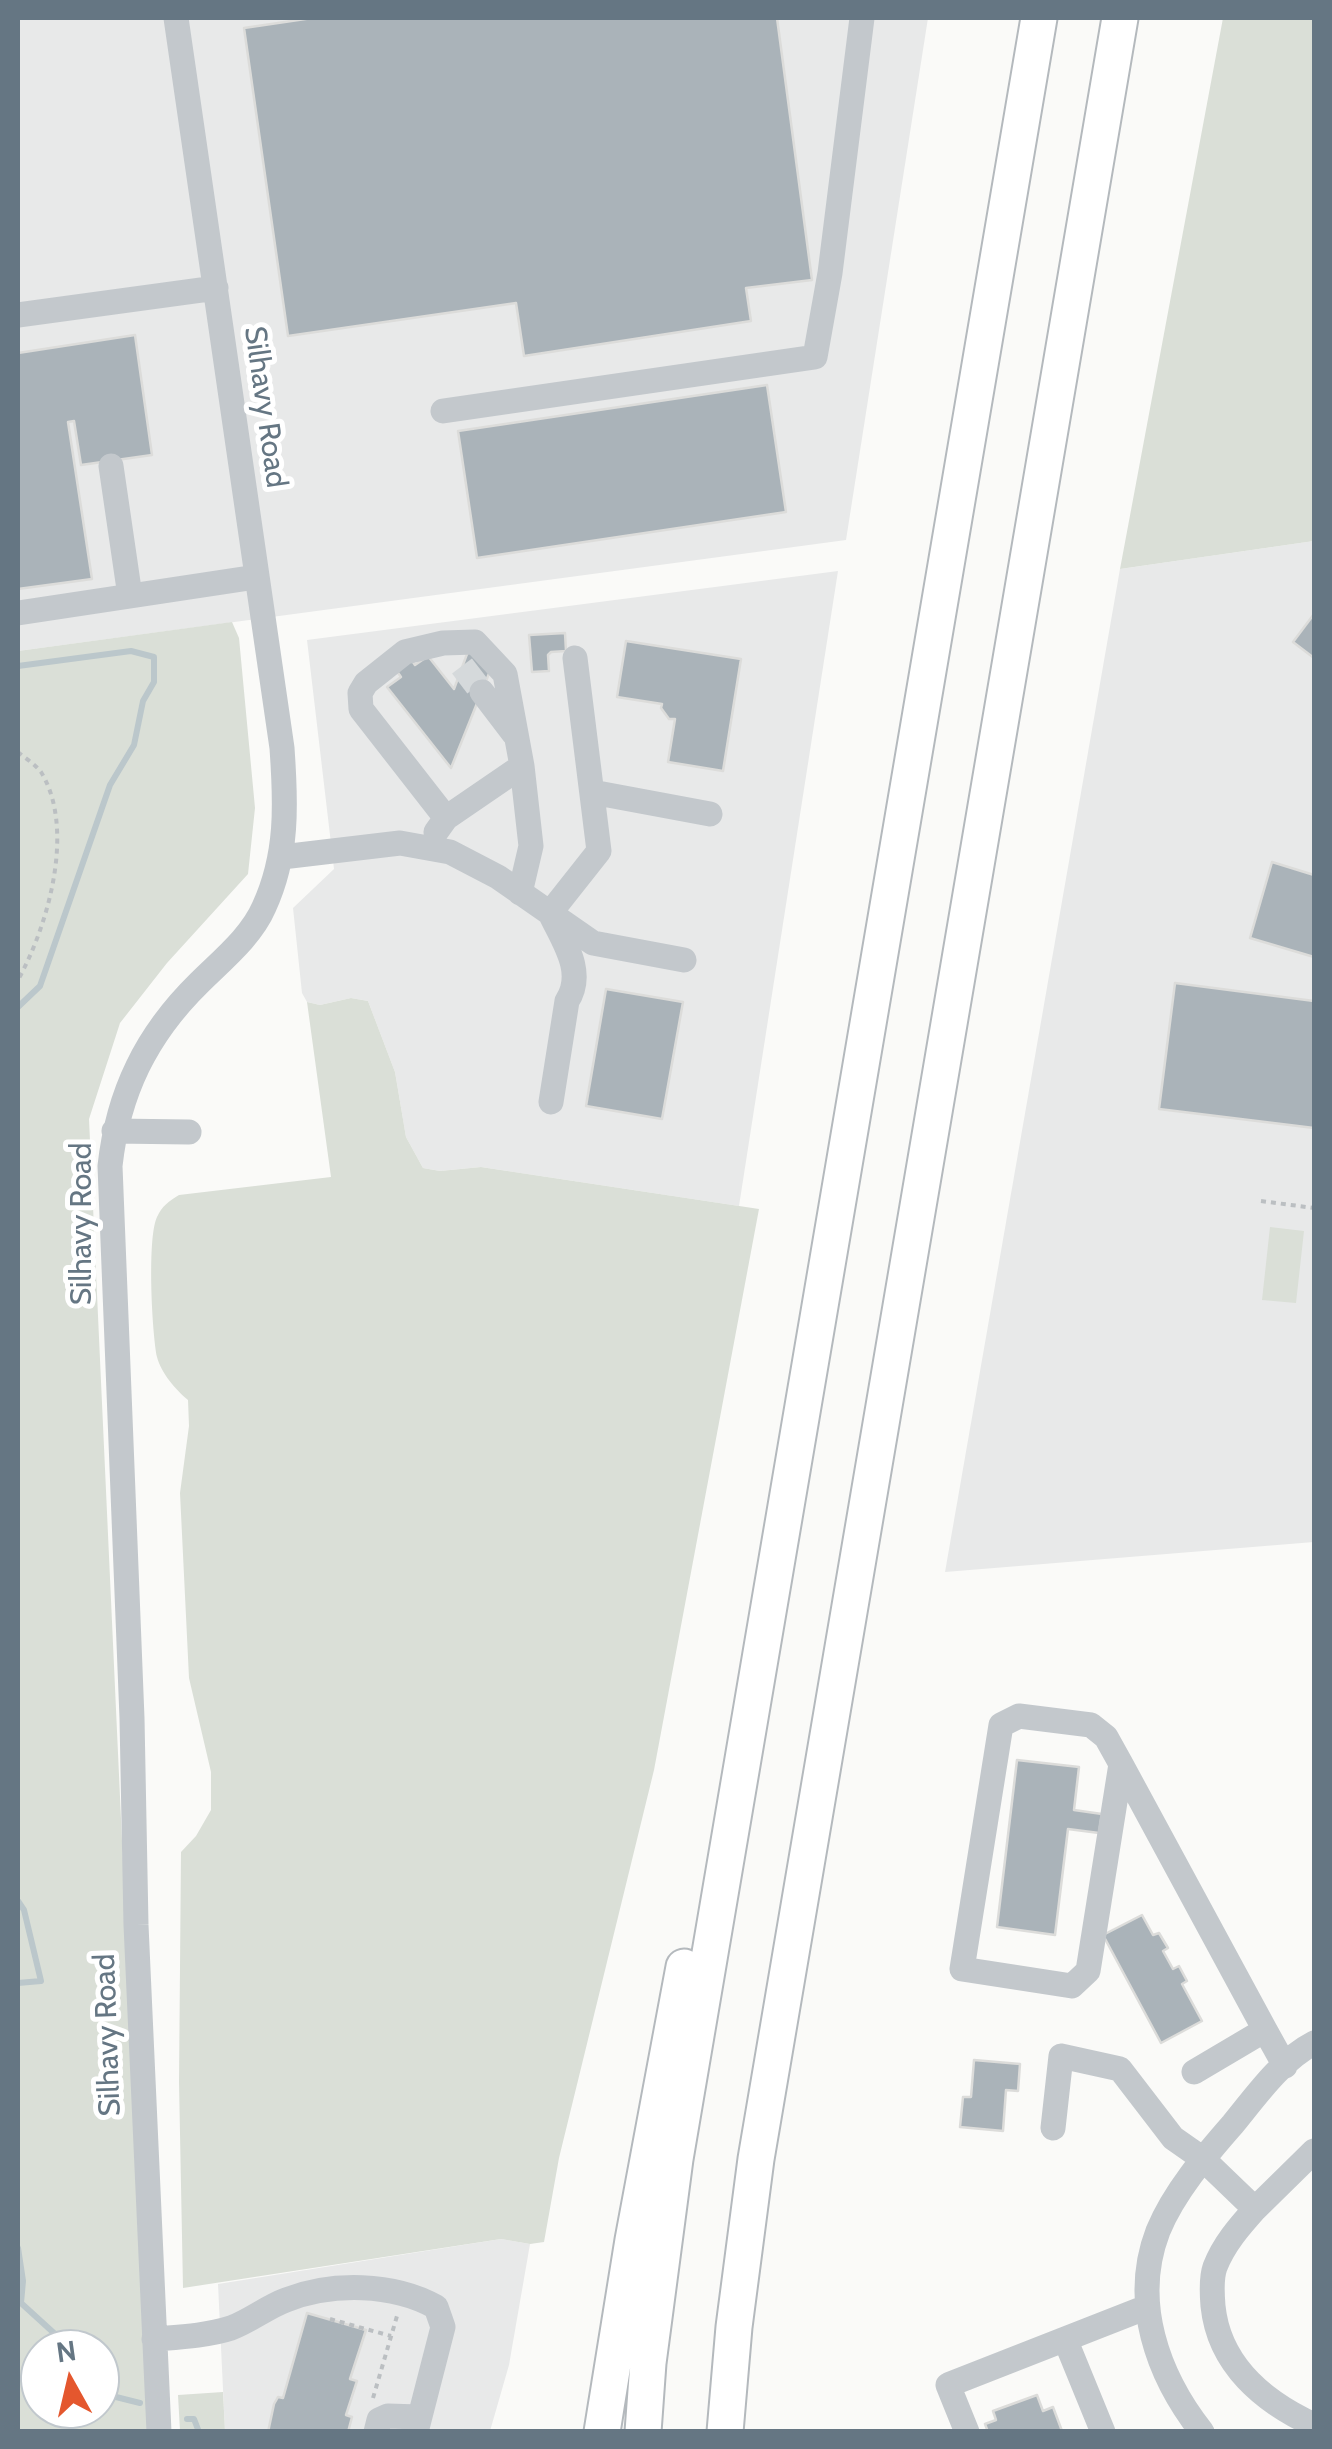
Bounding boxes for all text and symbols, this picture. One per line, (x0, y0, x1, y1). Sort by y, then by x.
street label: Silhavy Road (236, 324, 294, 490)
street label: Silhavy Road (64, 1143, 100, 1305)
street label: Silhavy Road (87, 1953, 129, 2117)
north arrow (20, 2329, 120, 2429)
text: N (54, 2333, 78, 2369)

